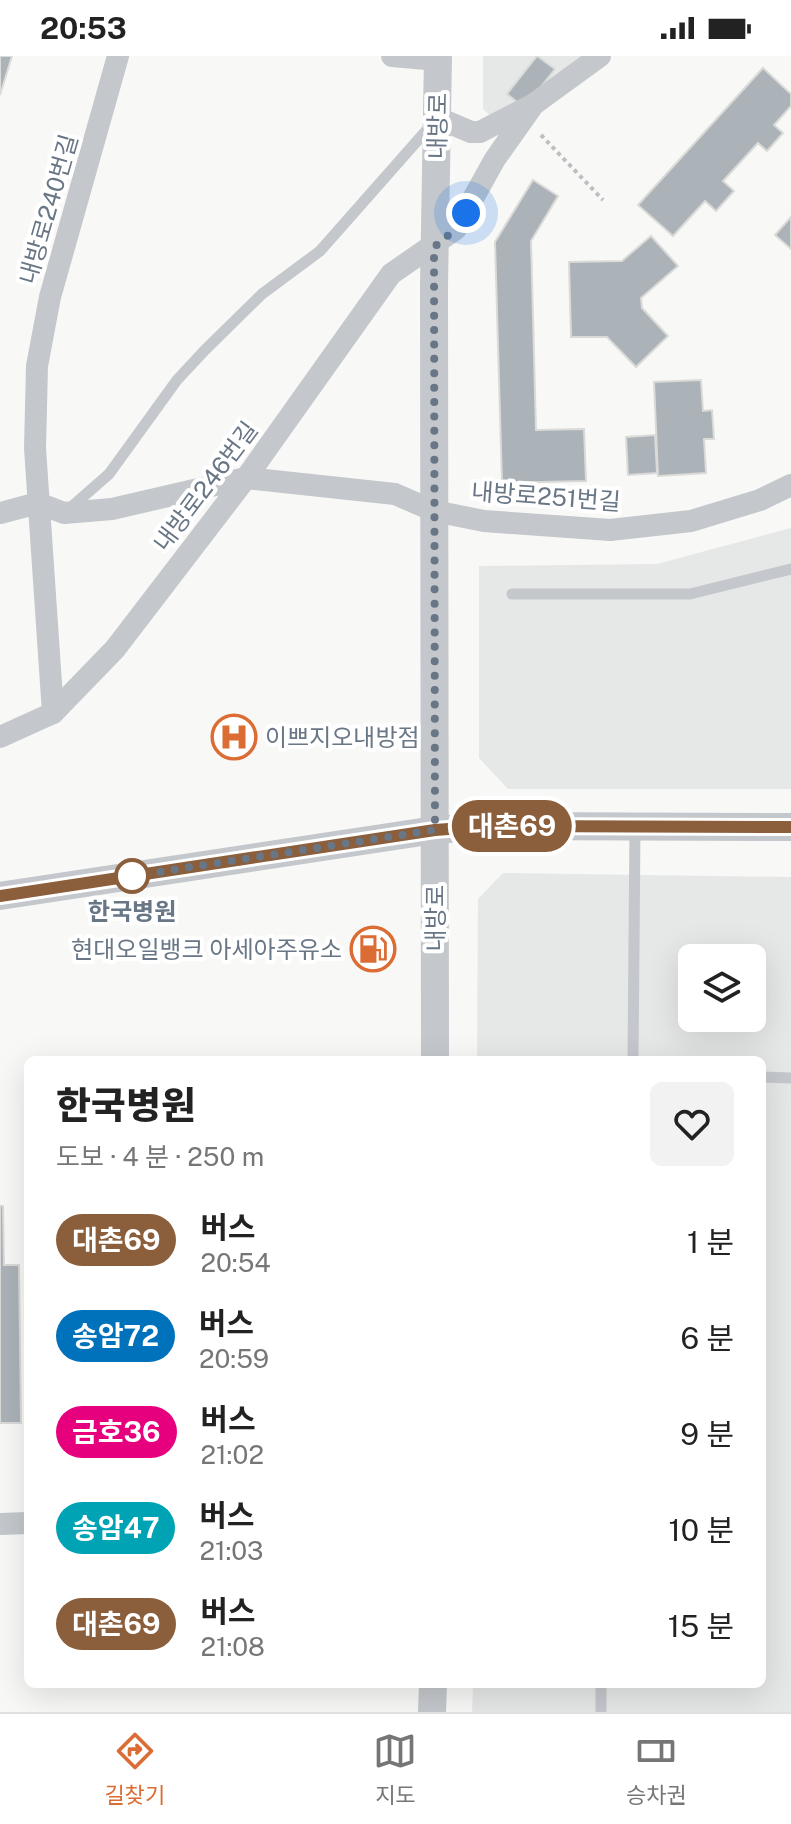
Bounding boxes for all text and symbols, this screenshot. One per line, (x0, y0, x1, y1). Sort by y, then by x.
text: 20:53 (40, 10, 127, 46)
street label: 내방로 (422, 93, 452, 159)
street label: 내방로240번길 (13, 131, 83, 287)
your location (446, 193, 486, 233)
street label: 내방로246번길 (147, 416, 263, 556)
street label: 내방로251번길 (470, 477, 622, 515)
hospital icon: 이쁘지오내방점 (210, 713, 258, 761)
place label: 이쁘지오내방점 (265, 723, 420, 751)
line badge: 대촌69 (456, 800, 568, 852)
text: 대촌69 (468, 809, 556, 842)
marker: 한국병원 (115, 859, 149, 893)
street label: 내방로 (421, 885, 449, 951)
place label: 한국병원 (88, 897, 176, 925)
fuel station icon: 현대오일뱅크 아세아주유소 (349, 925, 397, 973)
place label: 현대오일뱅크 아세아주유소 (71, 935, 342, 963)
map controls (678, 944, 766, 1032)
button: layers (678, 944, 766, 1032)
button: heart (650, 1082, 734, 1166)
text: 한국병원 (56, 1083, 196, 1128)
text: 도보 · 4 분 · 250 m (56, 1141, 264, 1172)
text: 버스 (200, 1209, 256, 1245)
text: 대촌69 (72, 1223, 160, 1256)
text: 1 분 (687, 1224, 734, 1260)
text: 20:54 (200, 1247, 271, 1278)
text: 버스 (199, 1305, 254, 1341)
text: 송암72 (72, 1319, 159, 1352)
text: 6 분 (680, 1320, 734, 1356)
text: 20:59 (199, 1343, 269, 1374)
text: 버스 (201, 1401, 256, 1437)
text: 금호36 (72, 1415, 161, 1448)
text: 9 분 (680, 1416, 734, 1452)
text: 21:02 (201, 1439, 264, 1470)
text: 버스 (199, 1497, 255, 1533)
text: 송암47 (72, 1511, 159, 1544)
text: 10 분 (669, 1512, 734, 1548)
text: 21:03 (199, 1535, 263, 1566)
text: 버스 (200, 1593, 256, 1629)
text: 대촌69 (72, 1607, 160, 1640)
text: 15 분 (668, 1608, 734, 1644)
text: 21:08 (200, 1631, 265, 1662)
tab: 길찾기 (104, 1729, 165, 1809)
tab: 지도 (373, 1729, 417, 1809)
tab: 승차권 (626, 1729, 687, 1809)

